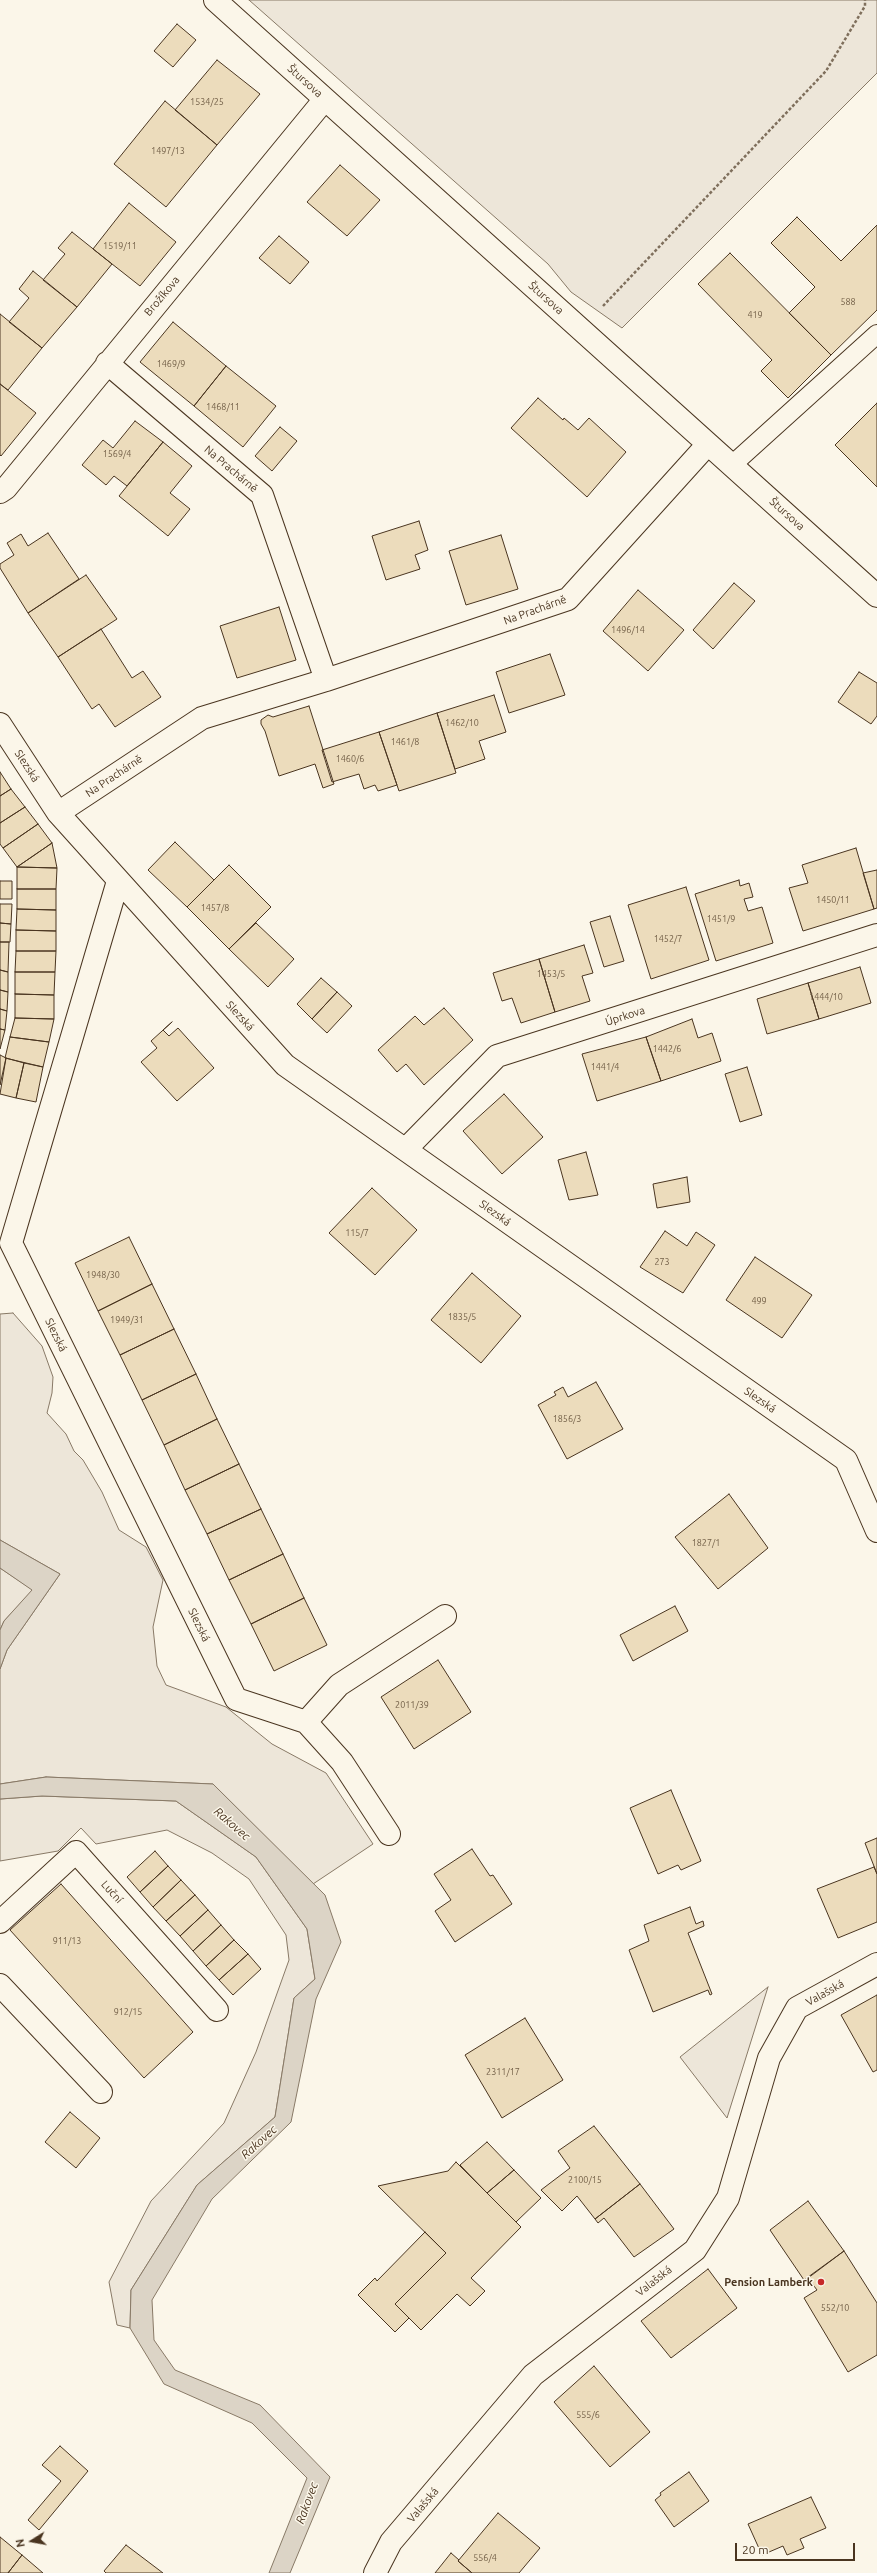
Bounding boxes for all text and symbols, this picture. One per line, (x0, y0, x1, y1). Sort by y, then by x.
street label: Štursova (285, 62, 325, 100)
house number: 1534/25 (190, 97, 224, 107)
house number: 1497/13 (151, 146, 185, 156)
house number: 1519/11 (103, 241, 137, 251)
street label: Brožíkova (142, 273, 182, 319)
street label: Štursova (526, 279, 566, 317)
house number: 588 (840, 297, 856, 307)
house number: 419 (747, 310, 763, 320)
house number: 1469/9 (157, 359, 185, 369)
house number: 1468/11 (206, 402, 240, 412)
street label: Na Prachárně (201, 443, 261, 495)
house number: 1569/4 (103, 449, 131, 459)
street label: Štursova (767, 495, 807, 533)
street label: Na Prachárně (502, 593, 568, 627)
house number: 1496/14 (611, 625, 645, 635)
house number: 1462/10 (445, 718, 479, 728)
house number: 1461/8 (391, 737, 419, 747)
street label: Slezská (12, 747, 42, 785)
street label: Na Prachárně (83, 752, 145, 800)
house number: 1460/6 (336, 754, 364, 764)
house number: 1450/11 (816, 895, 850, 905)
house number: 1457/8 (201, 903, 229, 913)
house number: 1451/9 (707, 914, 735, 924)
house number: 1452/7 (654, 934, 682, 944)
house number: 1453/5 (537, 969, 565, 979)
house number: 1444/10 (809, 992, 843, 1002)
street label: Slezská (223, 998, 257, 1034)
street label: Úprkova (604, 1003, 646, 1029)
house number: 1442/6 (653, 1044, 681, 1054)
house number: 1441/4 (591, 1062, 619, 1072)
street label: Slezská (477, 1197, 513, 1229)
house number: 115/7 (345, 1228, 369, 1238)
house number: 273 (654, 1257, 670, 1267)
house number: 1948/30 (86, 1270, 120, 1280)
house number: 499 (751, 1296, 767, 1306)
house number: 1835/5 (448, 1312, 476, 1322)
house number: 1949/31 (110, 1315, 144, 1325)
street label: Slezská (42, 1316, 70, 1354)
street label: Slezská (742, 1384, 778, 1416)
house number: 1856/3 (553, 1414, 581, 1424)
house number: 1827/1 (692, 1538, 720, 1548)
street label: Slezská (185, 1606, 213, 1644)
house number: 2011/39 (395, 1700, 429, 1710)
water label: Rakovec (211, 1804, 253, 1844)
street label: Luční (98, 1878, 126, 1906)
house number: 911/13 (53, 1936, 81, 1946)
street label: Valašská (804, 1977, 846, 2009)
house number: 912/15 (114, 2007, 142, 2017)
house number: 2311/17 (486, 2067, 520, 2077)
water label: Rakovec (238, 2122, 280, 2162)
house number: 2100/15 (568, 2175, 602, 2185)
street label: Valašská (633, 2263, 675, 2299)
place label: Pension Lamberk (724, 2275, 813, 2289)
marker: Pension Lamberk (816, 2277, 826, 2287)
house number: 552/10 (821, 2303, 849, 2313)
house number: 555/6 (576, 2410, 600, 2420)
water label: Rakovec (293, 2480, 321, 2526)
street label: Valašská (405, 2485, 441, 2525)
north arrow (12, 2521, 52, 2561)
scale bar (737, 2535, 857, 2561)
text: N (14, 2538, 27, 2548)
text: 20 m (742, 2543, 769, 2556)
house number: 556/4 (473, 2553, 497, 2563)

